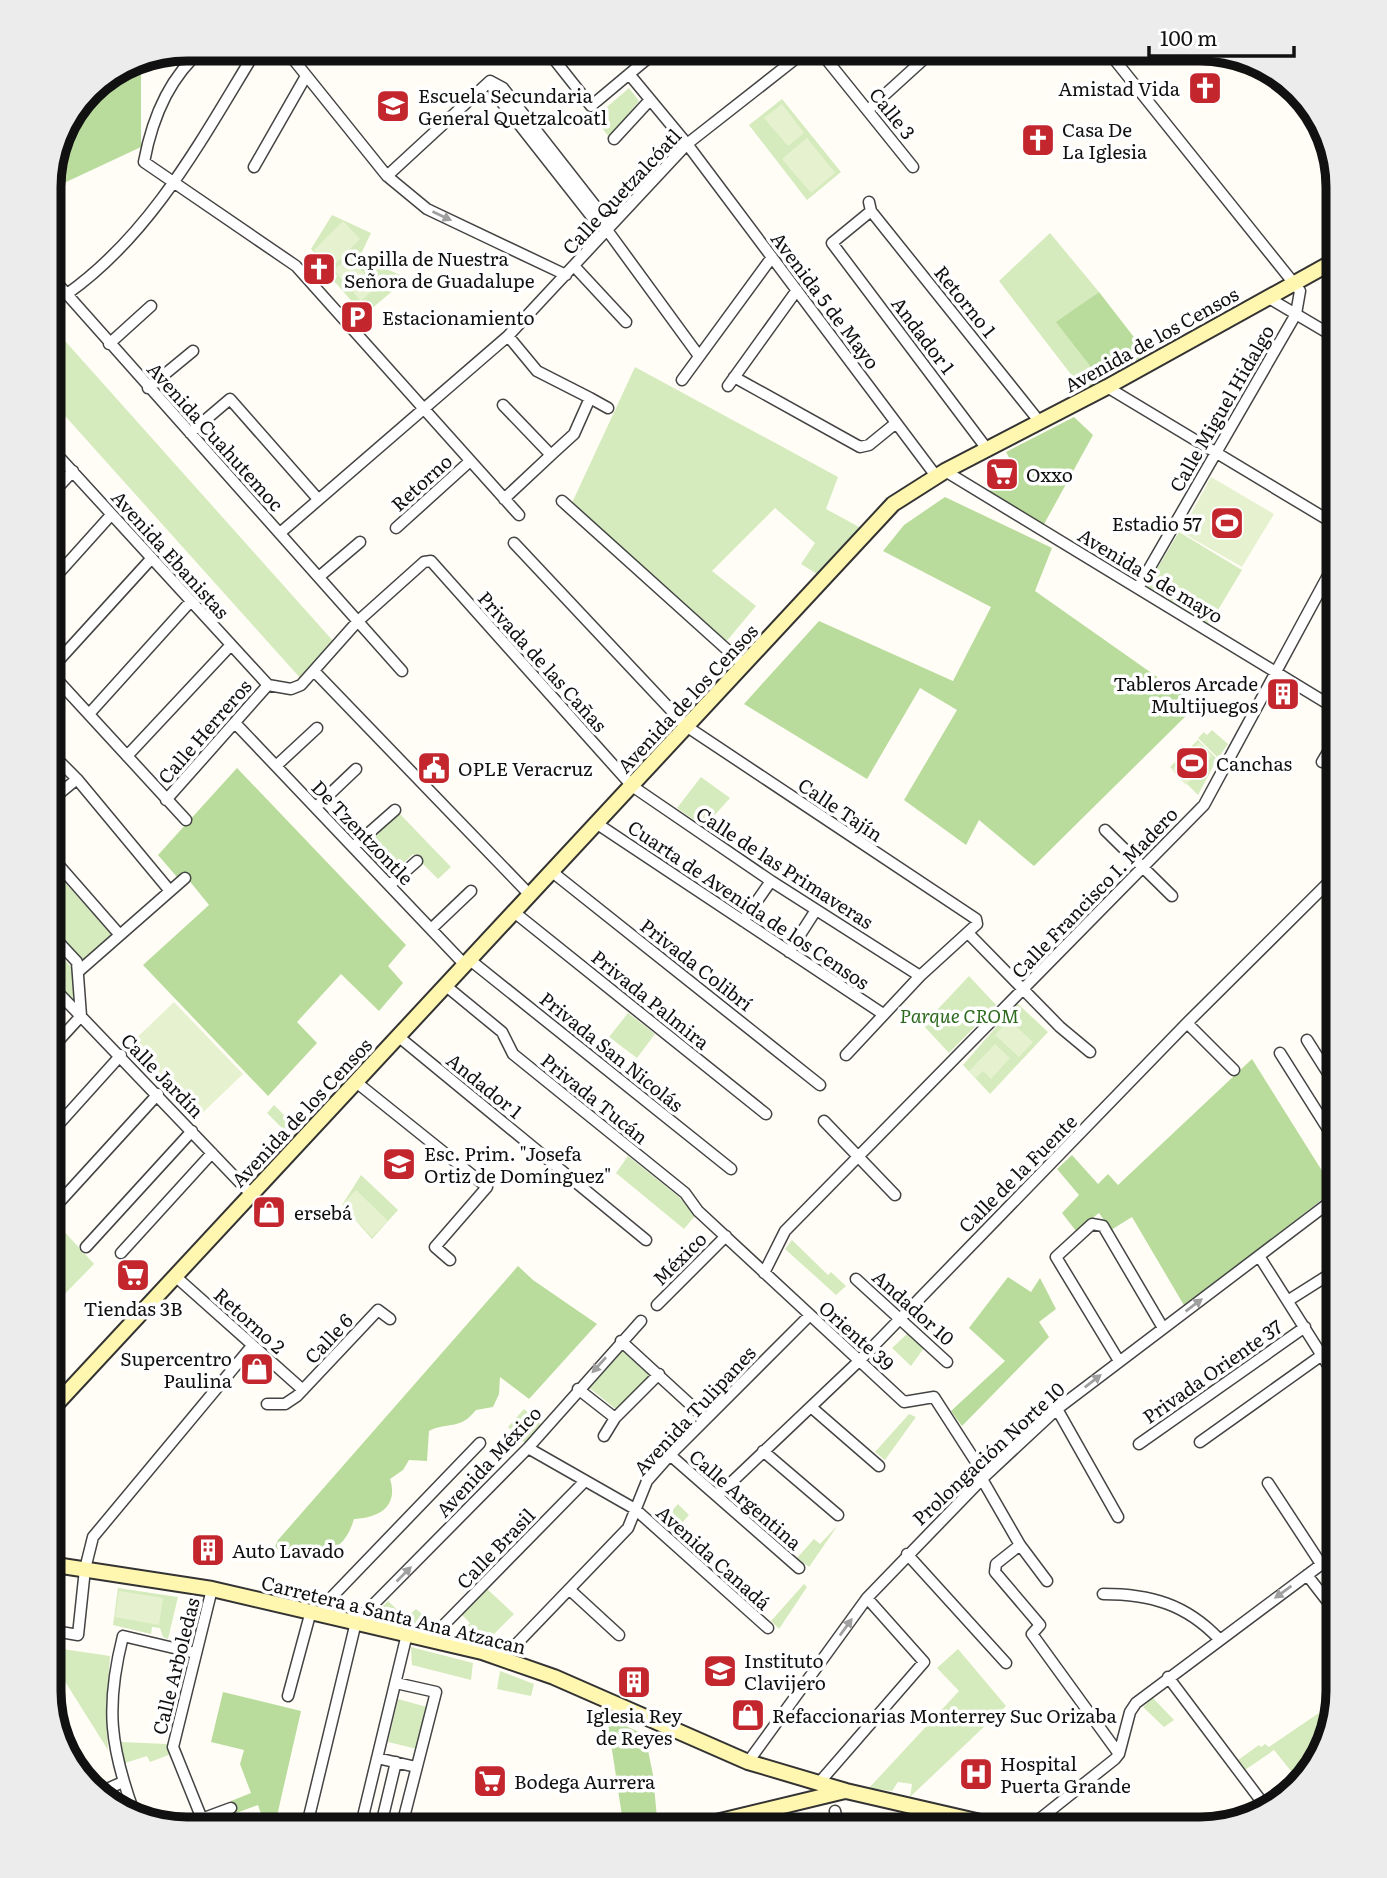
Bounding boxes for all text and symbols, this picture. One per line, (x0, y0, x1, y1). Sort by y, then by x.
scale bar (1149, 14, 1294, 58)
text: 100 m (1160, 21, 1217, 52)
church icon: Amistad Vida (1186, 69, 1224, 107)
place label: Amistad Vida (1058, 74, 1181, 102)
place label: Escuela Secundaria General Quetzalcoatl (418, 81, 607, 131)
street label: Calle 3 (863, 81, 923, 145)
school or university icon: Escuela Secundaria General Quetzalcoatl (374, 87, 412, 125)
place label: Casa De La Iglesia (1062, 115, 1148, 165)
church icon: Casa De La Iglesia (1019, 121, 1057, 159)
street label: Calle Quetzalcóatl (555, 122, 687, 260)
one-way arrow (432, 210, 452, 222)
street label: Avenida 5 de Mayo (765, 226, 887, 374)
place label: Capilla de Nuestra Señora de Guadalupe (344, 244, 535, 294)
church icon: Capilla de Nuestra Señora de Guadalupe (300, 250, 338, 288)
street label: Retorno 1 (928, 259, 1004, 343)
street label: Avenida de los Censos (1059, 279, 1243, 399)
street label: Andador 1 (886, 290, 963, 380)
parking icon: Estacionamiento (338, 298, 376, 336)
place label: Estacionamiento (382, 303, 535, 331)
street label: Calle Miguel Hidalgo (1162, 319, 1280, 497)
street label: Avenida Cuahutemoc (141, 355, 291, 517)
street label: Retorno (384, 447, 458, 517)
supermarket icon: Oxxo (983, 455, 1021, 493)
place label: Oxxo (1026, 460, 1073, 488)
street label: Avenida Ebanistas (106, 484, 237, 625)
sports icon: Estadio 57 (1208, 504, 1246, 542)
place label: Estadio 57 (1112, 509, 1202, 537)
street label: Avenida 5 de mayo (1073, 520, 1229, 630)
street label: Privada de las Cañas (472, 584, 614, 738)
street label: Avenida de los Censos (610, 617, 764, 779)
place label: Tableros Arcade Multijuegos (1113, 669, 1258, 719)
street label: Calle Herreros (151, 672, 258, 789)
building icon: Tableros Arcade Multijuegos (1264, 675, 1302, 713)
sports icon: Canchas (1173, 744, 1211, 782)
public building icon: OPLE Veracruz (415, 749, 453, 787)
place label: Canchas (1216, 749, 1293, 777)
place label: OPLE Veracruz (458, 754, 593, 782)
street label: Calle Tajín (793, 770, 889, 848)
street label: De Tzentzontle (306, 773, 421, 891)
street label: Calle de las Primaveras (691, 799, 879, 935)
street label: Calle Francisco I. Madero (1004, 800, 1184, 984)
street label: Cuarta de Avenida de los Censos (623, 812, 876, 996)
street label: Privada Colibrí (635, 911, 759, 1017)
street label: Privada Palmira (586, 943, 717, 1056)
street label: Privada San Nicolás (534, 984, 690, 1118)
park label: Parque CROM (900, 1001, 1019, 1029)
street label: Calle Jardín (115, 1026, 211, 1124)
street label: Avenida de los Censos (224, 1031, 378, 1193)
street label: Andador 1 (441, 1046, 529, 1125)
street label: Privada Tucán (535, 1046, 655, 1150)
street label: Calle de la Fuente (951, 1107, 1083, 1239)
place label: Esc. Prim. "Josefa Ortiz de Domínguez" (424, 1139, 611, 1189)
school or university icon: Esc. Prim. "Josefa Ortiz de Domínguez" (380, 1145, 418, 1183)
shop icon: ersebá (250, 1193, 288, 1231)
place label: ersebá (294, 1198, 353, 1226)
street label: México (646, 1225, 712, 1291)
supermarket icon: Tiendas 3B (114, 1256, 152, 1294)
street label: Andador 10 (867, 1263, 961, 1351)
street label: Retorno 2 (208, 1280, 292, 1360)
place label: Tiendas 3B (83, 1294, 183, 1322)
street label: Oriente 39 (813, 1294, 901, 1377)
one-way arrow (1184, 1298, 1203, 1312)
street label: Calle 6 (297, 1307, 359, 1369)
street label: Privada Oriente 37 (1136, 1312, 1288, 1430)
street label: Avenida Tulipanes (626, 1339, 762, 1481)
place label: Supercentro Paulina (120, 1344, 233, 1394)
shop icon: Supercentro Paulina (238, 1350, 276, 1388)
one-way arrow (592, 1356, 608, 1373)
one-way arrow (1084, 1374, 1102, 1388)
street label: Prolongación Norte 10 (906, 1375, 1070, 1531)
street label: Avenida México (429, 1399, 547, 1523)
street label: Calle Argentina (684, 1442, 809, 1556)
street label: Avenida Canadá (651, 1498, 778, 1616)
street label: Calle Brasil (449, 1501, 541, 1595)
building icon: Auto Lavado (189, 1531, 227, 1569)
place label: Auto Lavado (232, 1536, 344, 1564)
one-way arrow (395, 1565, 412, 1582)
street label: Carretera a Santa Ana Atzacan (259, 1568, 529, 1660)
one-way arrow (1274, 1585, 1292, 1599)
street label: Calle Arboledas (144, 1594, 206, 1738)
one-way arrow (838, 1618, 852, 1636)
place label: Instituto Clavijero (744, 1646, 826, 1696)
school or university icon: Instituto Clavijero (701, 1652, 739, 1690)
building icon: Iglesia Rey de Reyes (615, 1663, 653, 1701)
shop icon: Refaccionarias Monterrey Suc Orizaba (729, 1696, 767, 1734)
place label: Iglesia Rey de Reyes (586, 1701, 682, 1751)
place label: Refaccionarias Monterrey Suc Orizaba (772, 1701, 1118, 1729)
place label: Hospital Puerta Grande (1000, 1749, 1131, 1799)
hospital icon: Hospital Puerta Grande (957, 1755, 995, 1793)
supermarket icon: Bodega Aurrera (471, 1762, 509, 1800)
place label: Bodega Aurrera (514, 1767, 656, 1795)

